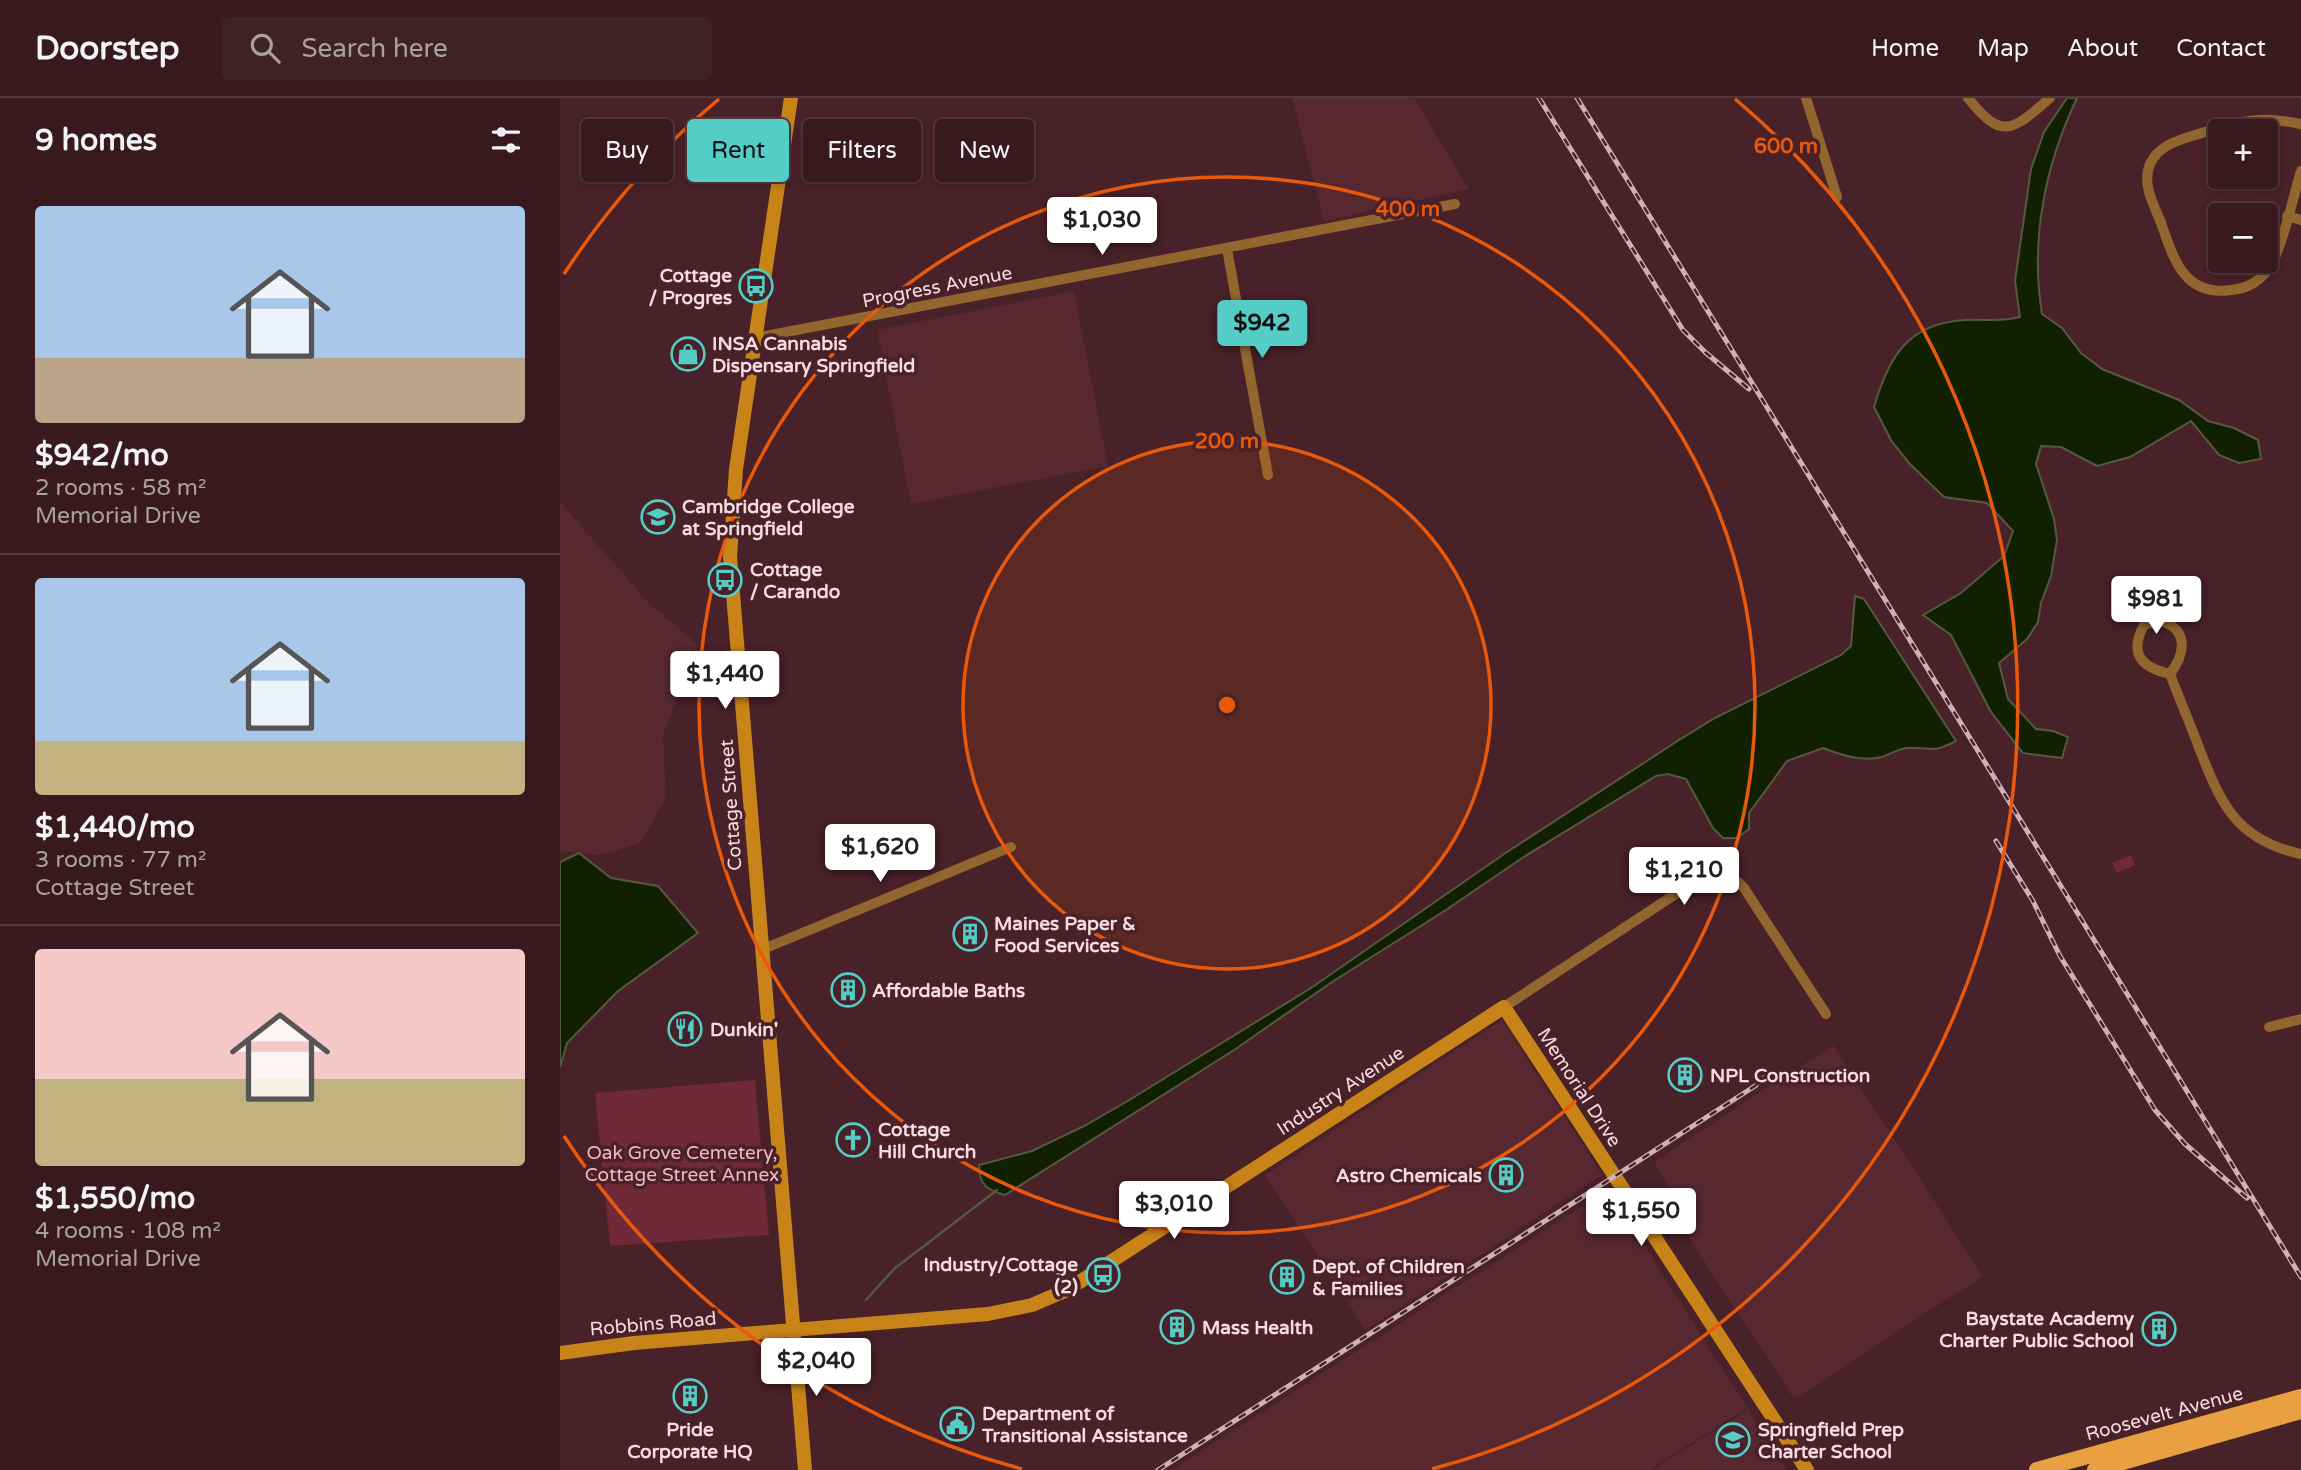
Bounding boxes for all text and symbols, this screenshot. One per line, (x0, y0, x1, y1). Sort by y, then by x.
search box (222, 17, 712, 80)
text: Doorstep (35, 29, 180, 68)
icon: search (246, 29, 284, 67)
text: Search here (302, 33, 448, 64)
text: Home (1871, 34, 1939, 63)
text: Map (1977, 34, 2029, 63)
text: About (2067, 34, 2138, 63)
text: Contact (2176, 34, 2266, 63)
chip: Buy (581, 119, 673, 182)
chip: Rent (687, 119, 789, 182)
chip: Filters (803, 119, 921, 182)
chip: New (935, 119, 1034, 182)
map controls (2208, 119, 2278, 273)
button: + (2208, 119, 2278, 189)
icon: filters (487, 121, 525, 159)
text: 9 homes (35, 122, 157, 159)
text: 600 m (1754, 134, 1818, 159)
text: 400 m (1376, 197, 1440, 222)
pin: $1,030 (1045, 198, 1159, 257)
button: − (2208, 203, 2278, 273)
text: $1,030 (1063, 206, 1141, 234)
icon: home (217, 251, 343, 377)
street label: Progress Avenue (860, 262, 1014, 312)
place label: Cottage / Progres (649, 265, 732, 310)
bus stop icon: Cottage / Progres (737, 267, 775, 305)
pin: $942 (1221, 300, 1303, 360)
text: $942 (1233, 309, 1291, 337)
place label: INSA Cannabis Dispensary Springfield (712, 333, 915, 378)
shop icon: INSA Cannabis Dispensary Springfield (669, 335, 707, 373)
text: 200 m (1195, 429, 1259, 454)
text: $942/mo (35, 437, 169, 474)
text: 2 rooms · 58 m² (35, 474, 206, 502)
place label: Cambridge College at Springfield (682, 496, 855, 541)
school or university icon: Cambridge College at Springfield (639, 498, 677, 536)
text: Memorial Drive (35, 502, 201, 530)
place label: Cottage / Carando (750, 559, 840, 603)
bus stop icon: Cottage / Carando (706, 561, 744, 599)
pin: $981 (2115, 576, 2197, 636)
text: $981 (2127, 585, 2185, 613)
icon: home (217, 623, 343, 749)
pin: $1,440 (668, 652, 782, 711)
text: $1,440 (686, 660, 764, 688)
centre of rings (1215, 693, 1239, 717)
street label: Cottage Street (715, 739, 747, 871)
text: $1,440/mo (35, 809, 195, 846)
pin: $1,620 (823, 824, 937, 884)
text: $1,620 (841, 833, 919, 861)
text: 3 rooms · 77 m² (35, 846, 206, 874)
pin: $1,210 (1627, 848, 1741, 907)
text: $1,210 (1645, 856, 1723, 884)
text: Cottage Street (35, 874, 194, 902)
place label: Maines Paper & Food Services (994, 913, 1136, 957)
building icon: Maines Paper & Food Services (951, 915, 989, 953)
building icon: Affordable Baths (829, 971, 867, 1009)
place label: Affordable Baths (872, 980, 1025, 1002)
icon: home (217, 994, 343, 1120)
restaurant icon: Dunkin' (666, 1010, 704, 1048)
place label: Dunkin' (710, 1019, 778, 1041)
street label: Memorial Drive (1533, 1024, 1626, 1151)
street label: Industry Avenue (1273, 1042, 1408, 1140)
building icon: NPL Construction (1666, 1056, 1704, 1094)
place label: NPL Construction (1710, 1065, 1870, 1087)
place label: Cottage Hill Church (878, 1119, 976, 1163)
church icon: Cottage Hill Church (834, 1121, 872, 1159)
park label: Oak Grove Cemetery, Cottage Street Annex (585, 1142, 779, 1186)
building icon: Astro Chemicals (1487, 1156, 1525, 1194)
place label: Astro Chemicals (1336, 1165, 1482, 1187)
text: $1,550/mo (35, 1180, 195, 1217)
pin: $3,010 (1117, 1182, 1231, 1241)
pin: $1,550 (1584, 1188, 1698, 1248)
text: $3,010 (1135, 1190, 1213, 1218)
text: $1,550 (1602, 1197, 1680, 1225)
text: 4 rooms · 108 m² (35, 1217, 221, 1245)
text: Memorial Drive (35, 1245, 201, 1273)
place label: Industry/Cottage (2) (923, 1254, 1078, 1298)
bus stop icon: Industry/Cottage (2) (1084, 1256, 1122, 1294)
place label: Dept. of Children & Families (1312, 1256, 1465, 1300)
building icon: Dept. of Children & Families (1268, 1258, 1306, 1296)
street label: Robbins Road (589, 1307, 717, 1340)
building icon: Mass Health (1158, 1308, 1196, 1346)
place label: Baystate Academy Charter Public School (1939, 1308, 2135, 1352)
building icon: Baystate Academy Charter Public School (2140, 1310, 2178, 1348)
place label: Mass Health (1202, 1317, 1313, 1339)
pin: $2,040 (759, 1338, 873, 1398)
text: $2,040 (777, 1347, 855, 1375)
building icon: Pride Corporate HQ (671, 1377, 709, 1415)
street label: Roosevelt Avenue (2083, 1382, 2245, 1446)
place label: Department of Transitional Assistance (981, 1403, 1188, 1447)
public building icon: Department of Transitional Assistance (938, 1405, 976, 1443)
place label: Pride Corporate HQ (627, 1419, 753, 1464)
place label: Springfield Prep Charter School (1758, 1419, 1904, 1463)
school or university icon: Springfield Prep Charter School (1714, 1421, 1752, 1459)

